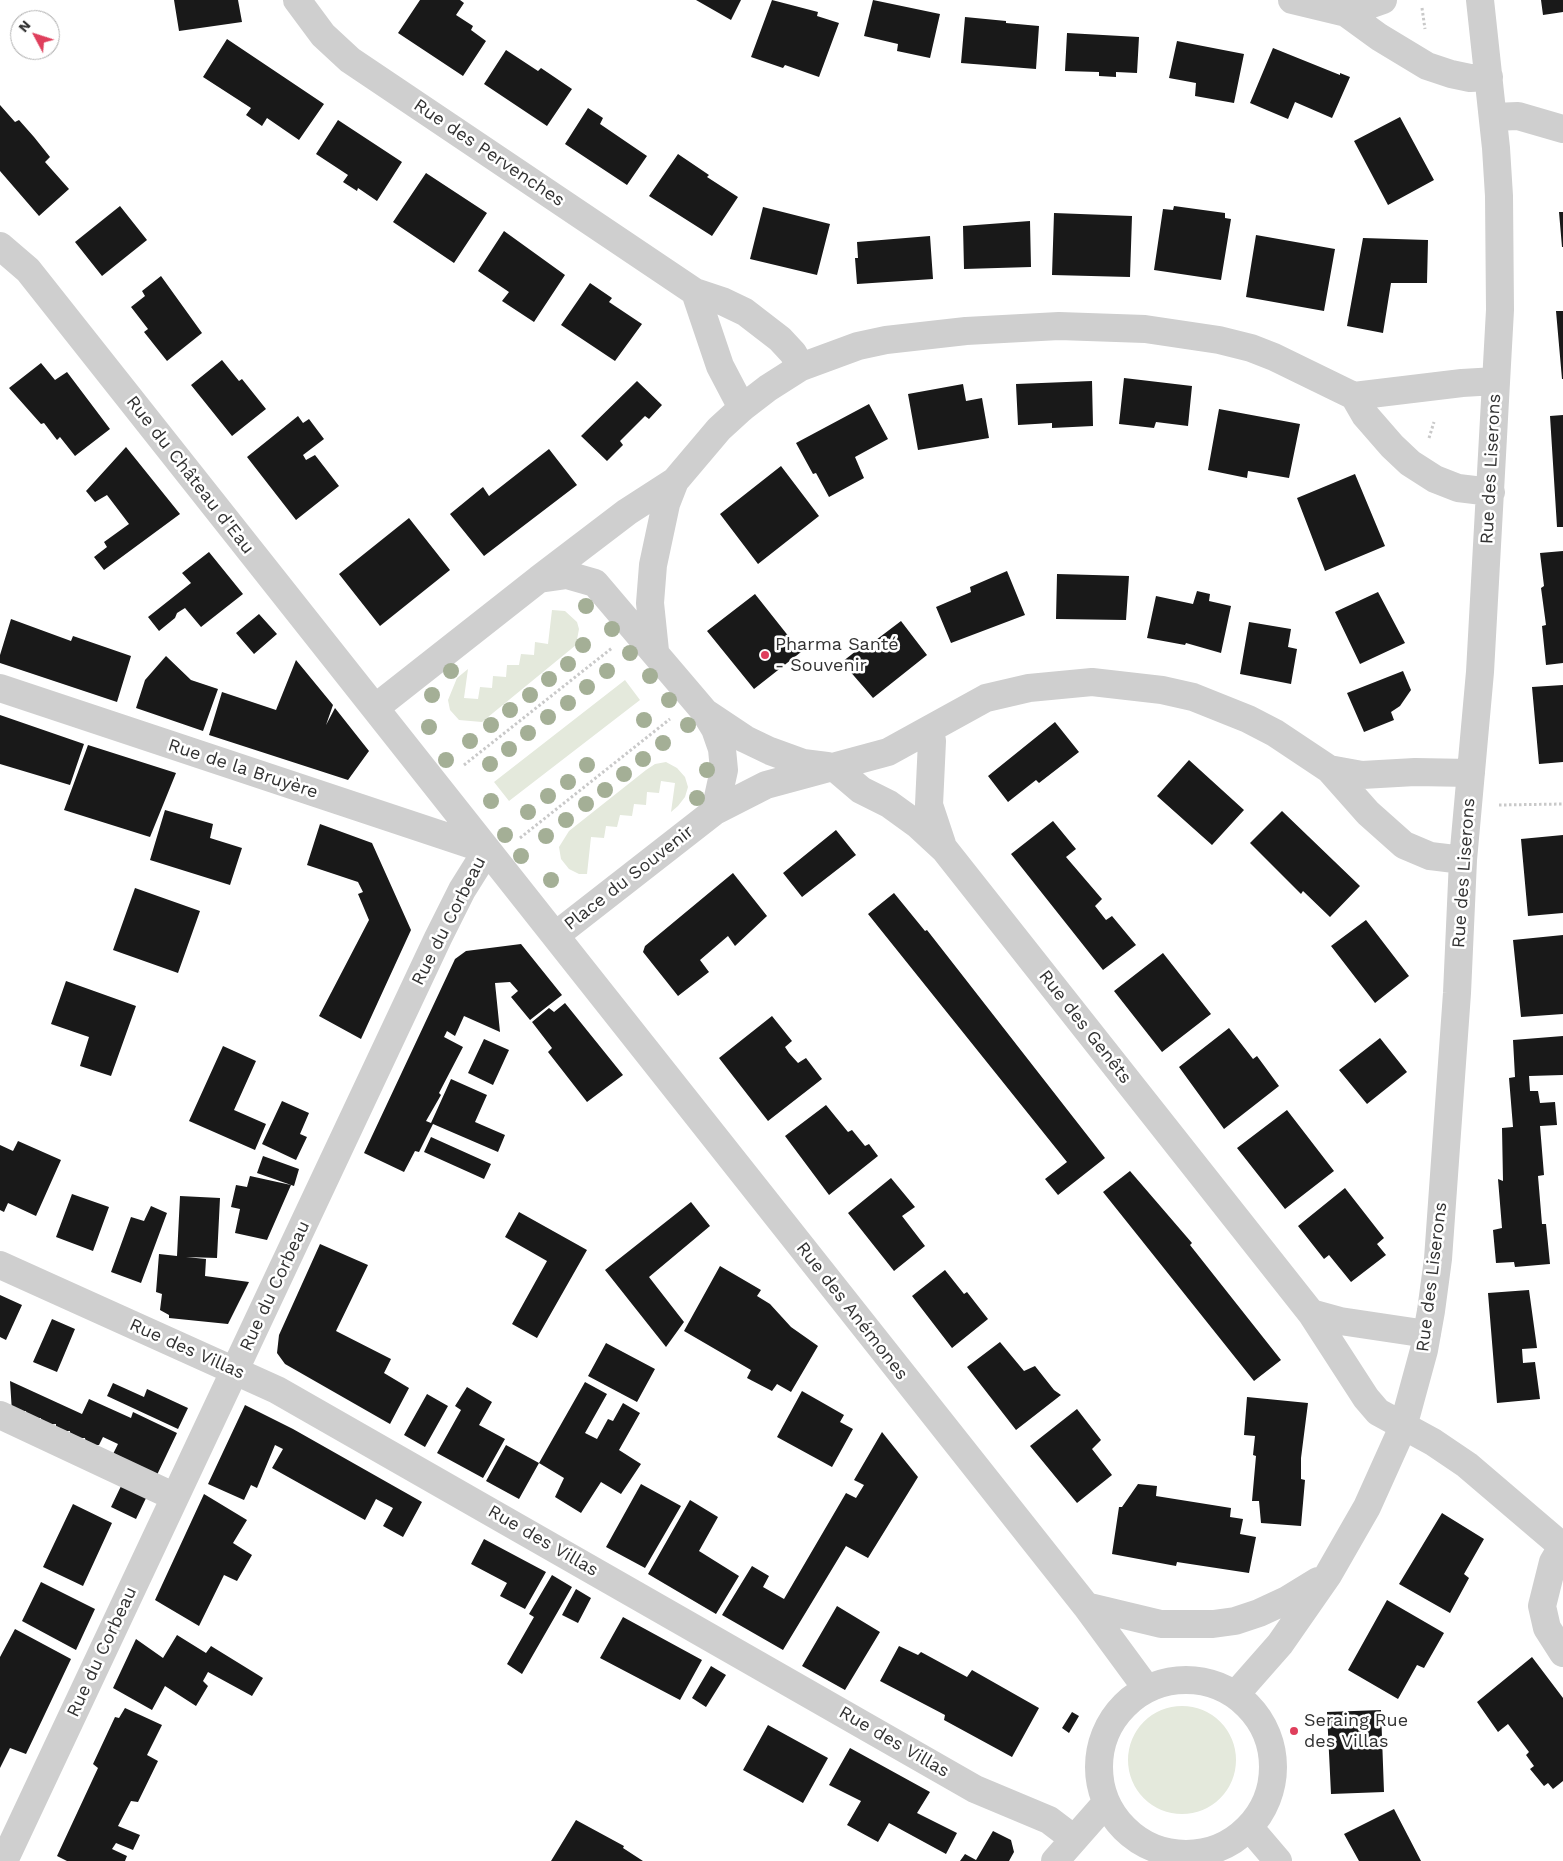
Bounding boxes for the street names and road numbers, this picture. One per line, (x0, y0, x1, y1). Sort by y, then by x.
street label: Rue des Pervenches (409, 94, 569, 212)
street label: Rue du Château d'Eau (121, 392, 259, 558)
street label: Rue des Liserons (1476, 393, 1506, 545)
street label: Rue de la Bruyère (165, 735, 321, 803)
street label: Rue des Liserons (1448, 797, 1480, 949)
street label: Place du Souvenir (560, 821, 698, 935)
street label: Rue du Corbeau (407, 853, 491, 989)
street label: Rue des Genêts (1034, 966, 1136, 1088)
street label: Rue des Liserons (1412, 1201, 1452, 1353)
street label: Rue du Corbeau (235, 1217, 315, 1355)
street label: Rue des Anémones (791, 1238, 913, 1384)
street label: Rue des Villas (126, 1314, 248, 1384)
street label: Rue des Villas (484, 1501, 602, 1581)
street label: Rue du Corbeau (62, 1583, 142, 1721)
street label: Rue des Villas (835, 1702, 953, 1782)

